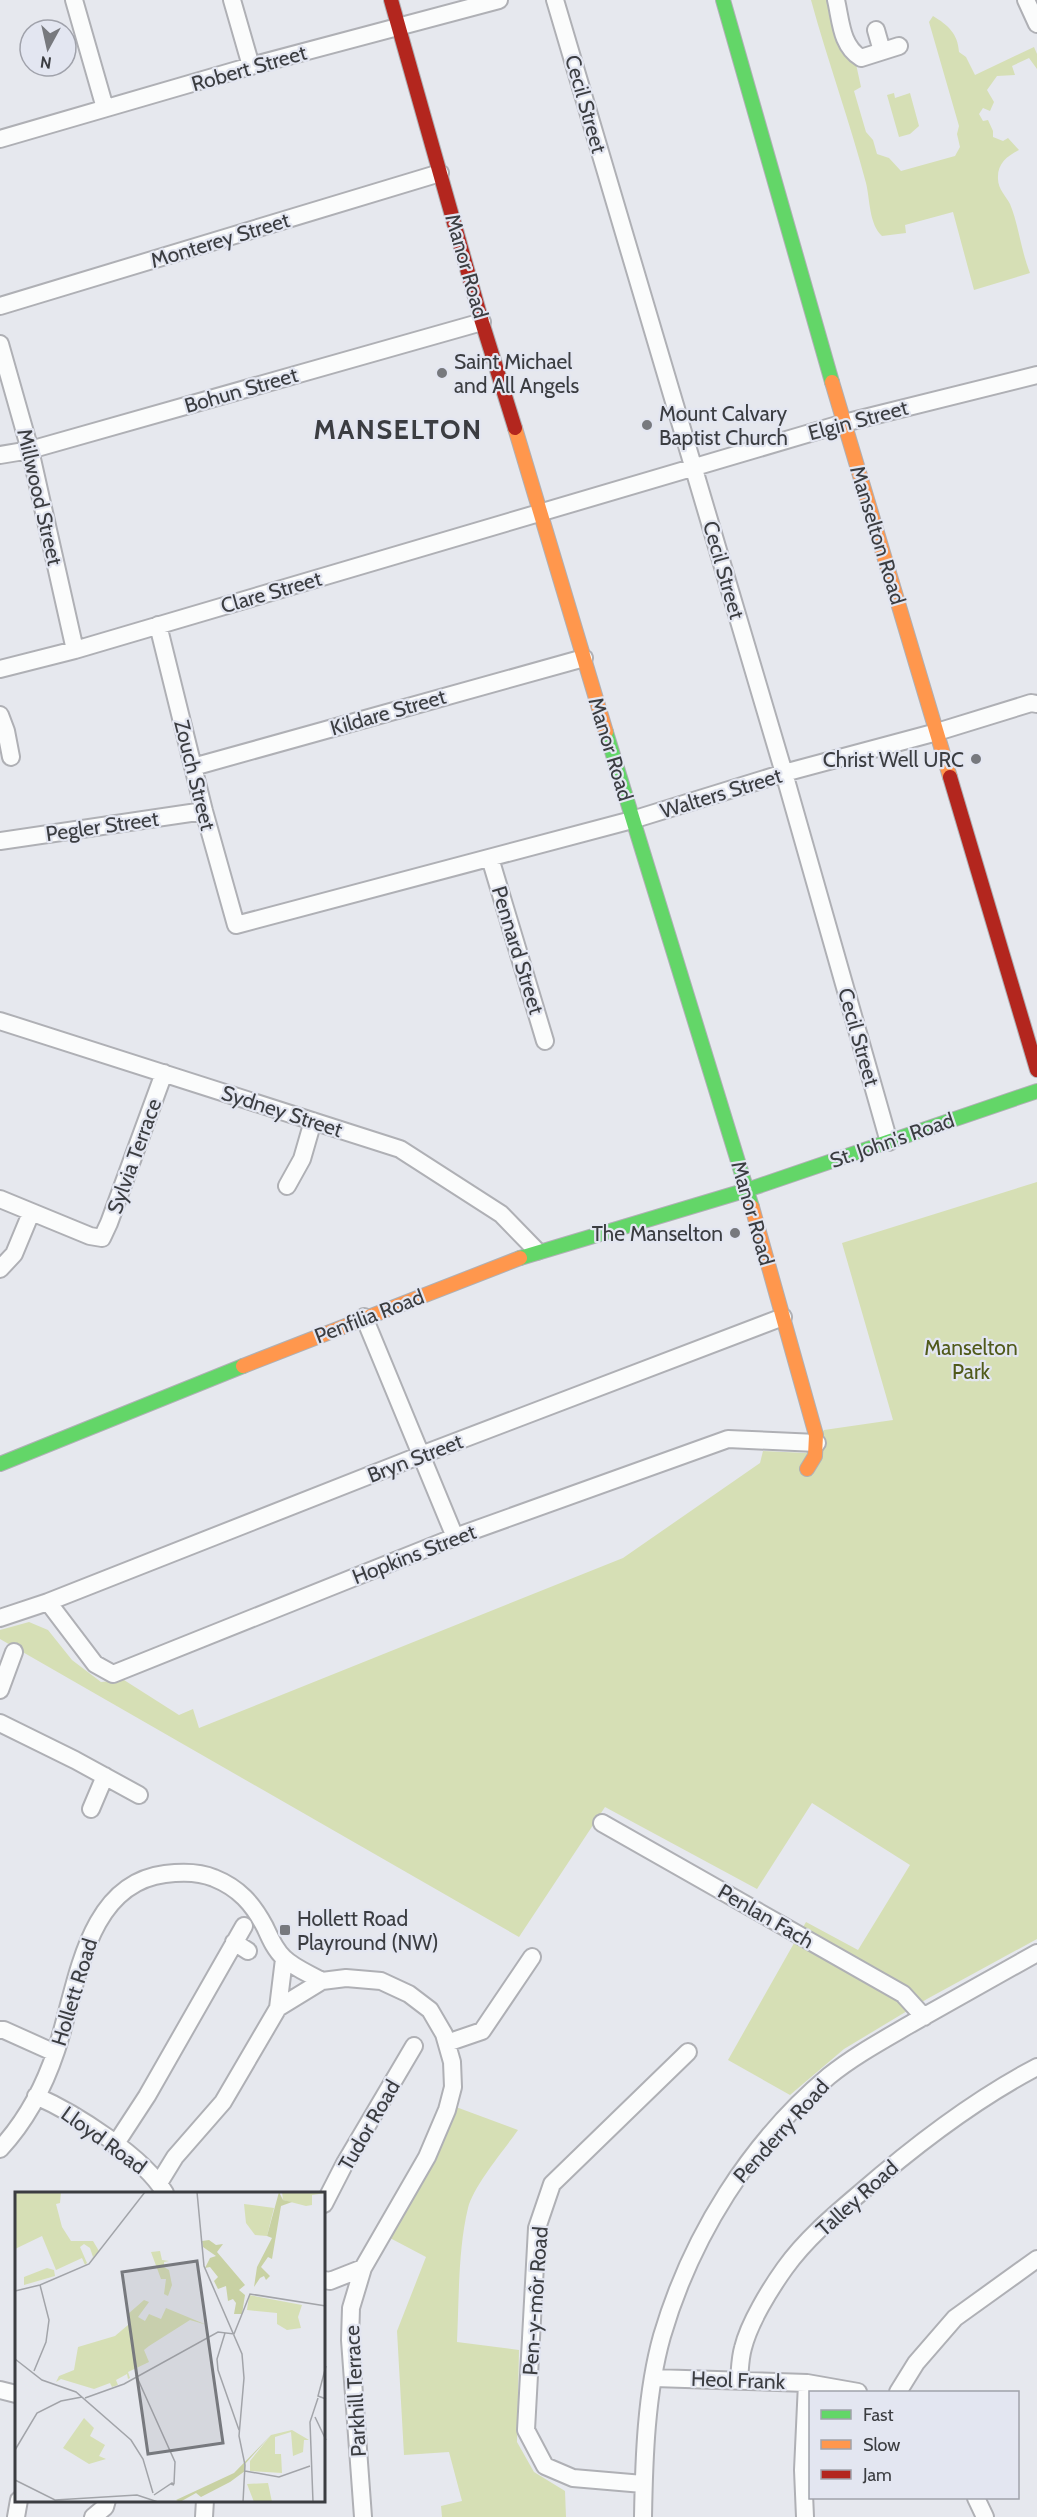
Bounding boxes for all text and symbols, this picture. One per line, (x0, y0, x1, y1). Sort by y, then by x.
north arrow (18, 18, 78, 78)
street label: Robert Street (189, 40, 309, 96)
text: N (39, 52, 53, 73)
street label: Cecil Street (560, 52, 612, 156)
street label: Monterey Street (147, 207, 293, 273)
street label: Manor Road (440, 211, 494, 321)
place label: Saint Michael and All Angels (454, 349, 579, 398)
street label: Bohun Street (181, 362, 301, 418)
marker: Saint Michael and All Angels (435, 366, 449, 380)
street label: Elgin Street (805, 395, 911, 445)
place label: Mount Calvary Baptist Church (659, 401, 788, 450)
district label: MANSELTON (313, 413, 483, 446)
marker: Mount Calvary Baptist Church (640, 418, 654, 432)
street label: Millwood Street (12, 426, 68, 568)
street label: Manselton Road (845, 463, 911, 607)
street label: Cecil Street (698, 518, 750, 622)
street label: Clare Street (218, 566, 324, 618)
street label: Kildare Street (327, 684, 449, 740)
street label: Manor Road (583, 694, 639, 804)
street label: Zouch Street (169, 717, 221, 833)
place label: Christ Well URC (823, 747, 964, 772)
marker: Christ Well URC (969, 752, 983, 766)
street label: Walters Street (657, 763, 785, 823)
street label: Pegler Street (44, 806, 160, 846)
street label: Pennard Street (487, 883, 549, 1017)
street label: Cecil Street (833, 985, 885, 1089)
street label: Sydney Street (218, 1080, 346, 1142)
street label: Sylvia Terrace (102, 1095, 166, 1217)
street label: St. John's Road (827, 1107, 957, 1173)
street label: Manor Road (726, 1158, 780, 1268)
place label: The Manselton (592, 1221, 723, 1246)
marker: The Manselton (728, 1226, 742, 1240)
street label: Penfilia Road (311, 1284, 427, 1348)
park label: Manselton Park (924, 1335, 1018, 1384)
street label: Bryn Street (364, 1428, 466, 1488)
street label: Hopkins Street (348, 1519, 480, 1589)
street label: Penlan Fach (714, 1879, 818, 1953)
place label: Hollett Road Playround (NW) (297, 1906, 439, 1955)
marker: Hollett Road Playround (NW) (278, 1923, 292, 1937)
street label: Hollett Road (46, 1935, 102, 2049)
street label: Penderry Road (728, 2074, 834, 2188)
street label: Tudor Road (333, 2075, 405, 2175)
street label: Lloyd Road (57, 2101, 151, 2179)
street label: Talley Road (811, 2155, 903, 2241)
inset map (15, 2192, 326, 2502)
street label: Pen-y-môr Road (517, 2226, 553, 2376)
street label: Parkhill Terrace (339, 2324, 371, 2458)
street label: Heol Frank (690, 2366, 786, 2394)
legend (809, 2391, 1019, 2499)
text: Fast (863, 2404, 894, 2426)
text: Slow (863, 2434, 900, 2456)
text: Jam (862, 2464, 892, 2486)

